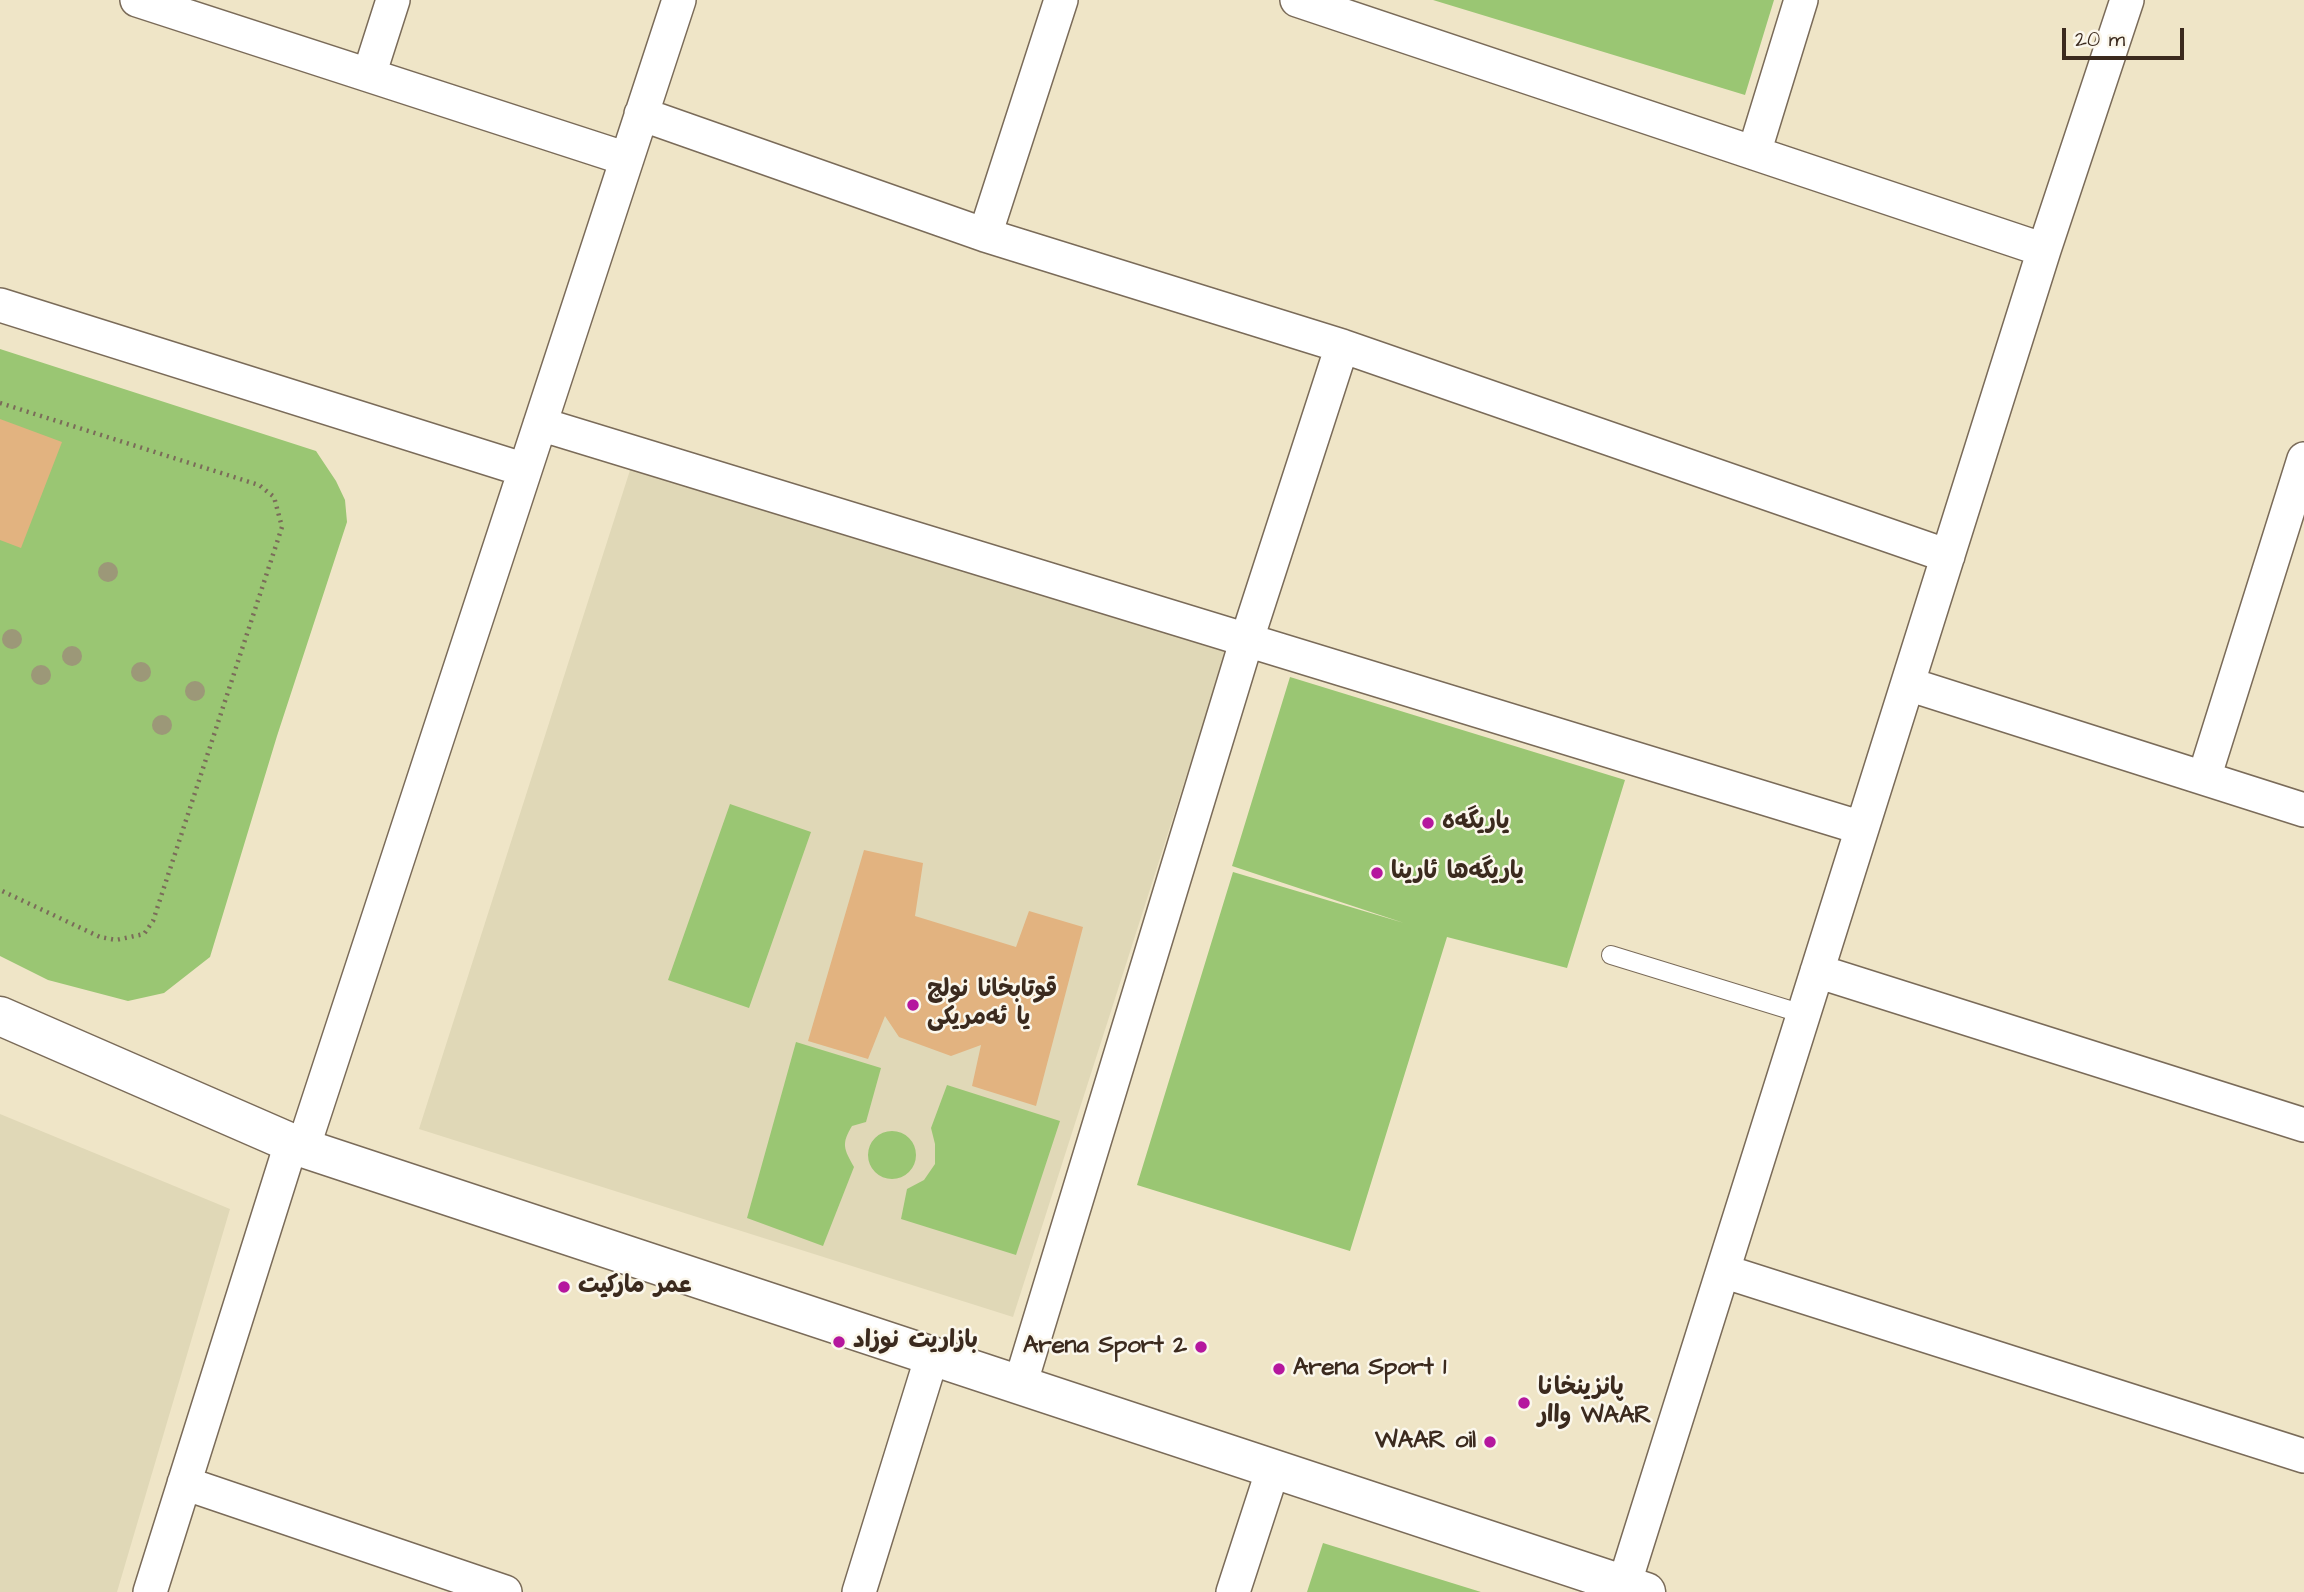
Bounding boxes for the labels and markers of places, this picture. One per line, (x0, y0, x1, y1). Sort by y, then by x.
place label: یاریگه‌ه (1442, 809, 1509, 837)
marker: یاریگه‌ه (1420, 815, 1436, 831)
place label: ياريگەها ئارينا (1391, 859, 1524, 887)
marker: ياريگەها ئارينا (1369, 865, 1385, 881)
place label: قوتابخانا نولچ يا ئەمريكى (927, 977, 1057, 1033)
marker: قوتابخانا نولچ يا ئەمريكى (905, 997, 921, 1013)
place label: عمر ماركيت (578, 1273, 692, 1301)
marker: عمر ماركيت (556, 1279, 572, 1295)
place label: بازاريت نوزاد (853, 1328, 978, 1356)
place label: Arena Sport 2 (1023, 1333, 1187, 1361)
marker: بازاريت نوزاد (831, 1334, 847, 1350)
marker: Arena Sport 2 (1193, 1339, 1209, 1355)
place label: Arena Sport 1 (1293, 1355, 1446, 1383)
marker: Arena Sport 1 (1271, 1361, 1287, 1377)
place label: پانزینخانا واار WAAR (1538, 1375, 1651, 1431)
marker: پانزینخانا واار WAAR (1516, 1395, 1532, 1411)
place label: WAAR oil (1375, 1428, 1476, 1456)
marker: WAAR oil (1482, 1434, 1498, 1450)

